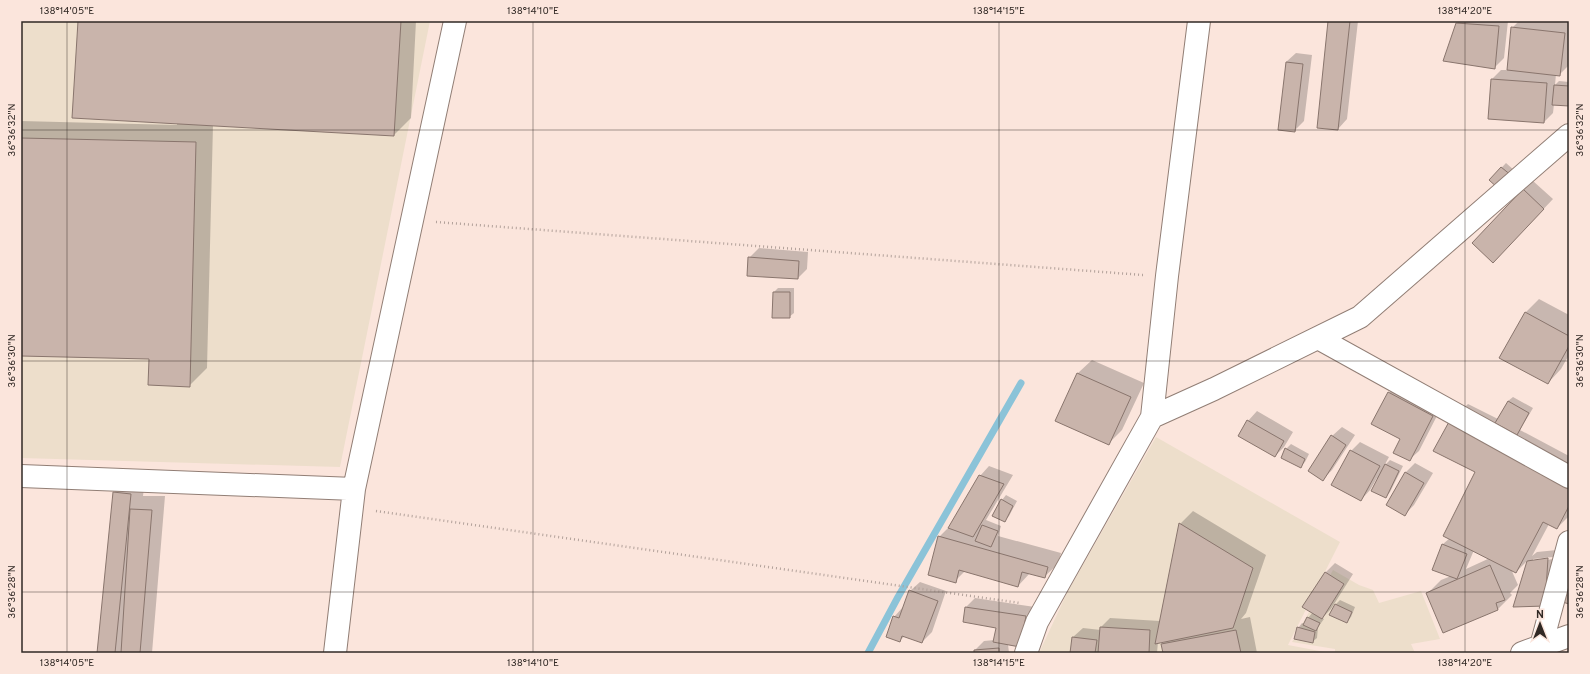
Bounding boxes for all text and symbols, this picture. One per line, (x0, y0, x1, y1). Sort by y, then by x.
text: 138°14'05"E (40, 5, 94, 18)
text: 138°14'10"E (507, 5, 559, 18)
text: 138°14'15"E (973, 5, 1025, 18)
text: 138°14'20"E (1438, 5, 1492, 18)
text: 36°36'32"N (6, 103, 19, 157)
text: 36°36'32"N (1574, 103, 1587, 157)
text: 36°36'30"N (6, 334, 19, 388)
text: 36°36'30"N (1574, 334, 1587, 388)
text: 36°36'28"N (6, 565, 19, 619)
text: 36°36'28"N (1574, 565, 1587, 619)
north arrow (1520, 604, 1560, 644)
text: N (1536, 608, 1544, 622)
text: 138°14'05"E (40, 657, 94, 670)
text: 138°14'10"E (507, 657, 559, 670)
text: 138°14'15"E (973, 657, 1025, 670)
text: 138°14'20"E (1438, 657, 1492, 670)

